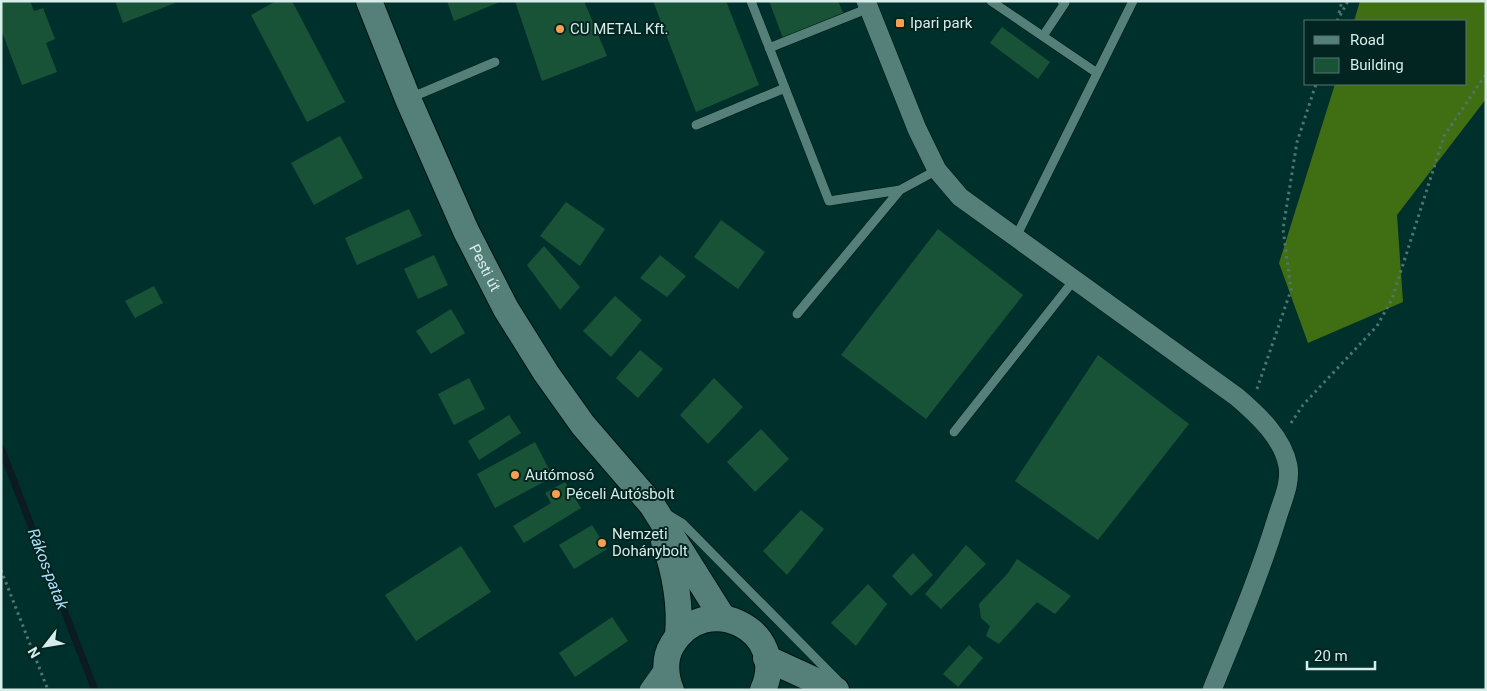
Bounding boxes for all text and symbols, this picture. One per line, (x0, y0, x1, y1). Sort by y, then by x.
place label: Ipari park (910, 14, 973, 32)
marker: Ipari park (894, 17, 906, 29)
place label: CU METAL Kft. (570, 20, 668, 38)
legend (1304, 20, 1467, 85)
marker: CU METAL Kft. (554, 23, 566, 35)
text: Road (1350, 31, 1384, 49)
text: Building (1350, 56, 1404, 74)
street label: Pesti út (465, 241, 504, 294)
place label: Autómosó (525, 466, 594, 484)
marker: Autómosó (509, 469, 521, 481)
place label: Péceli Autósbolt (566, 485, 675, 503)
marker: Péceli Autósbolt (550, 488, 562, 500)
place label: Nemzeti Dohánybolt (612, 525, 688, 560)
water label: Rákos-patak (24, 526, 73, 613)
marker: Nemzeti Dohánybolt (596, 537, 608, 549)
north arrow (20, 621, 70, 671)
scale bar (1307, 638, 1374, 670)
text: N (24, 644, 43, 661)
text: 20 m (1314, 647, 1348, 665)

